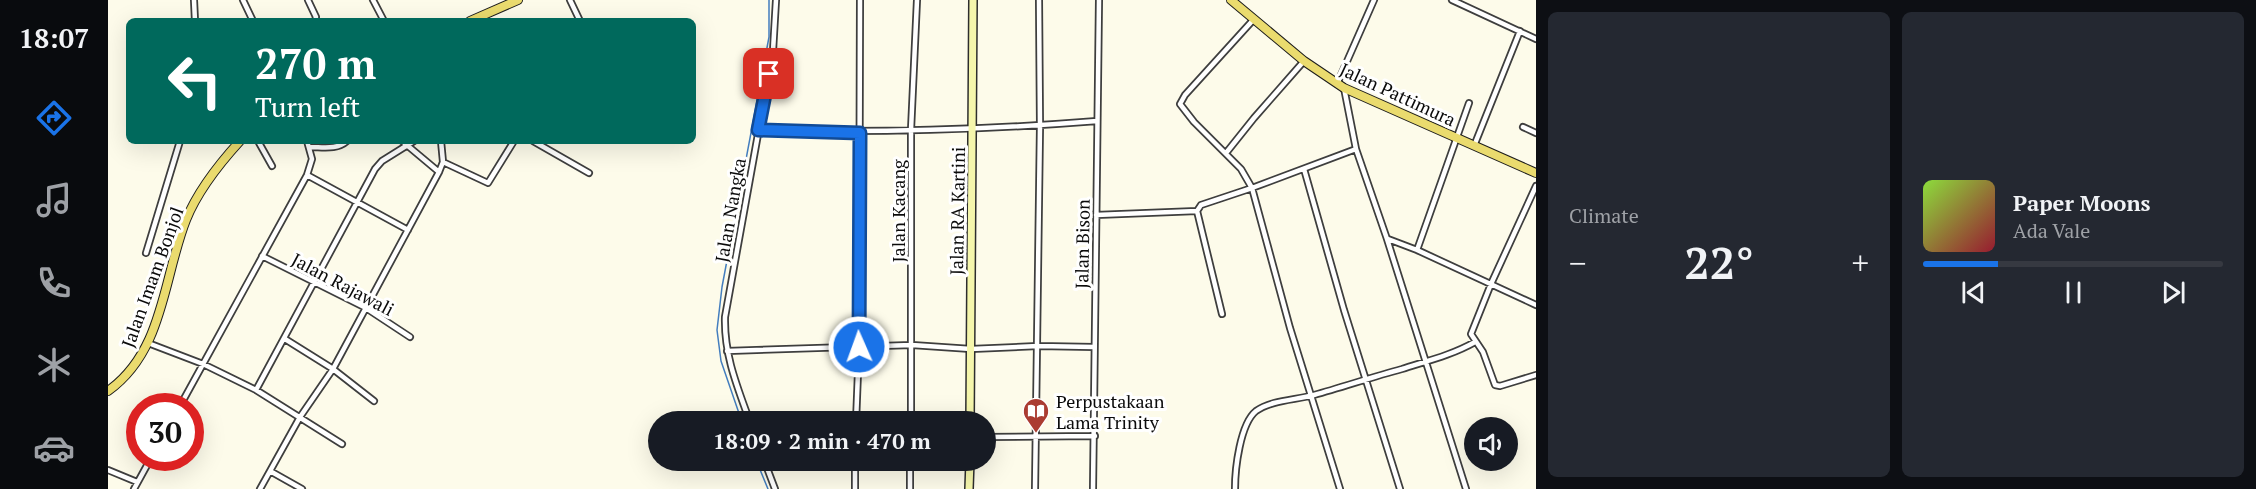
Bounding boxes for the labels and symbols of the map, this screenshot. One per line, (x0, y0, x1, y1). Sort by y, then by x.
pin (743, 48, 794, 99)
street label: Jalan Pattimura (1336, 57, 1460, 131)
street label: Jalan RA Kartini (944, 147, 970, 275)
street label: Jalan Nangka (709, 156, 751, 264)
street label: Jalan Kacang (886, 159, 910, 263)
street label: Jalan Bison (1069, 199, 1095, 289)
street label: Jalan Imam Bonjol (115, 203, 189, 351)
street label: Jalan Rajawali (288, 247, 398, 321)
position arrow (827, 315, 891, 379)
place label: Perpustakaan Lama Trinity (1056, 389, 1165, 434)
speed limit sign: 30 (126, 393, 204, 471)
library icon: Perpustakaan Lama Trinity (1021, 396, 1051, 434)

